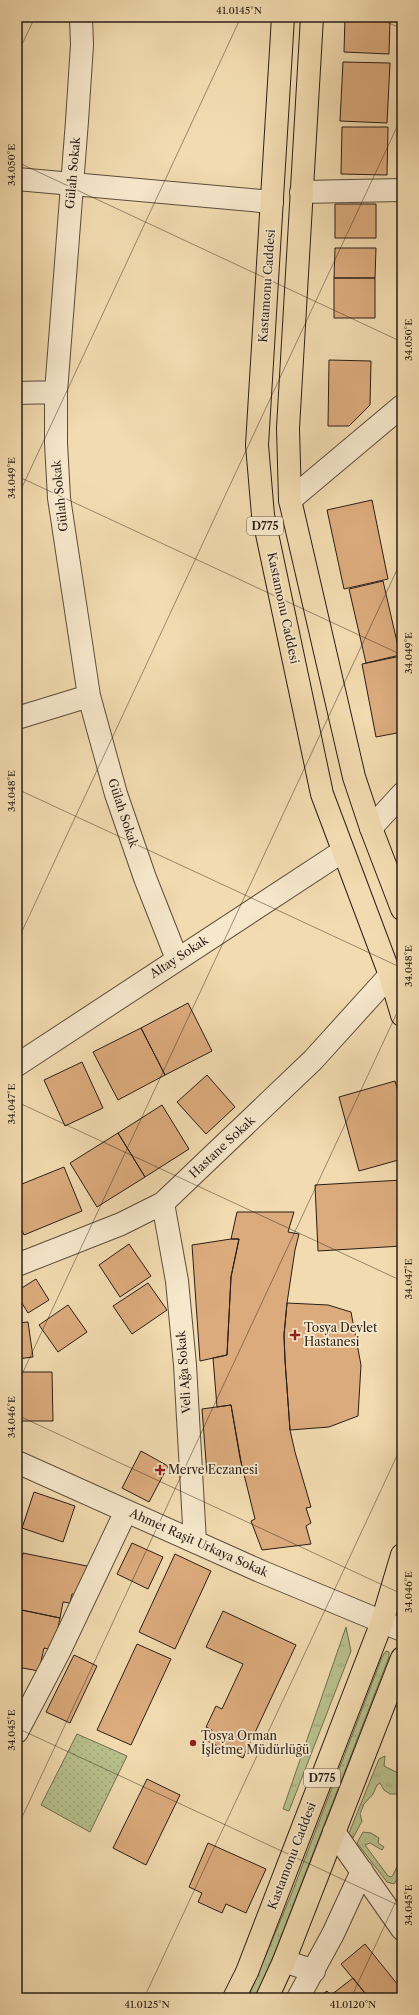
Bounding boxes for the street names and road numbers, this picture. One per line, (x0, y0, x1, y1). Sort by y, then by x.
street label: Gülah Sokak (62, 135, 83, 209)
street label: Kastamonu Caddesi (255, 228, 278, 343)
street label: Gülah Sokak (48, 458, 71, 533)
road number: D775 (247, 517, 283, 535)
street label: Kastamonu Caddesi (264, 551, 303, 665)
street label: Gülah Sokak (105, 776, 142, 850)
street label: Altay Sokak (146, 932, 212, 982)
street label: Hastane Sokak (186, 1112, 258, 1181)
street label: Veli Ağa Sokak (173, 1329, 194, 1415)
street label: Ahmet Raşit Urkaya Sokak (127, 1505, 272, 1580)
road number: D775 (304, 1769, 340, 1787)
street label: Kastamonu Caddesi (264, 1800, 319, 1912)

